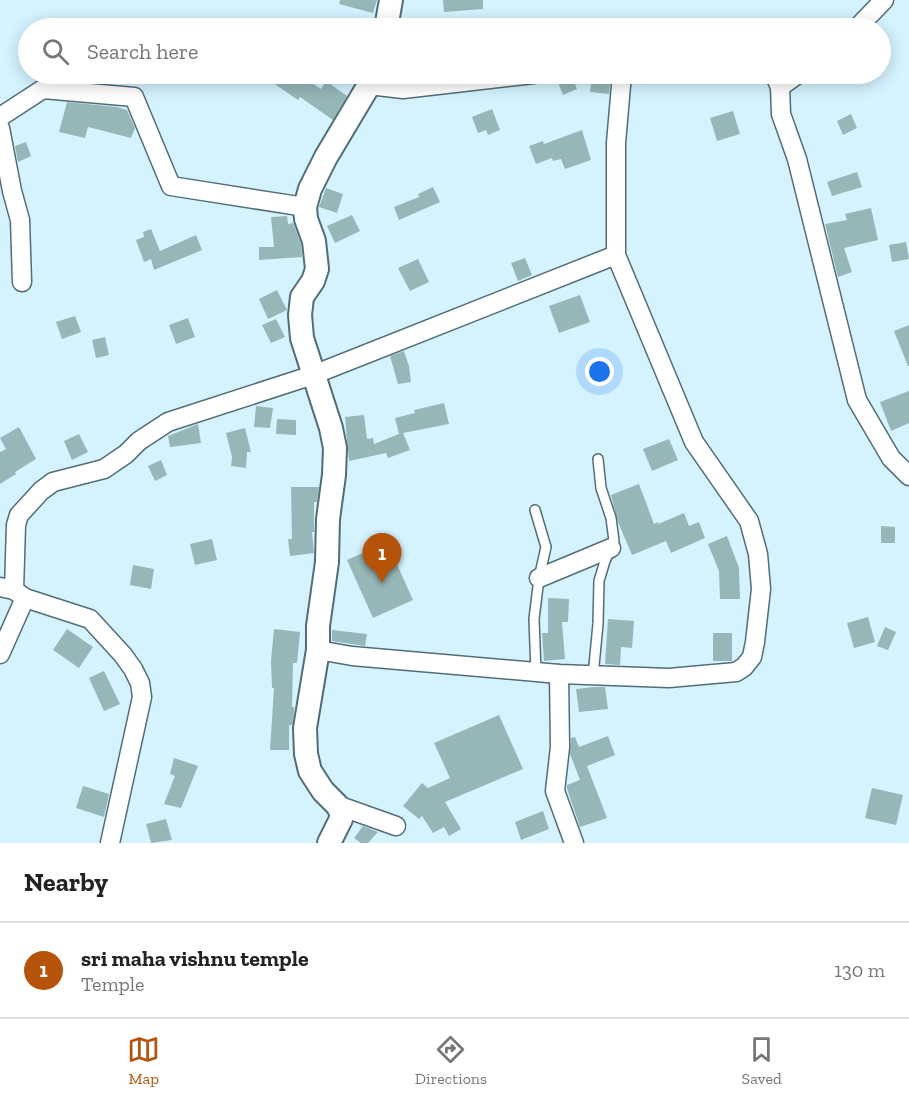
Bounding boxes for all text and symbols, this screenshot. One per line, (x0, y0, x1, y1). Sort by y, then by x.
search box (18, 18, 891, 84)
icon: search (39, 35, 72, 68)
text: Search here (87, 38, 198, 65)
your location (585, 357, 614, 386)
pin: 1 (362, 534, 401, 583)
text: Nearby (24, 866, 108, 898)
text: sri maha vishnu temple (81, 945, 309, 972)
text: 1 (39, 958, 48, 982)
text: 130 m (834, 958, 885, 982)
text: Temple (81, 972, 145, 996)
tab: Map (127, 1033, 160, 1088)
tab: Directions (415, 1033, 487, 1088)
tab: Saved (742, 1033, 782, 1088)

